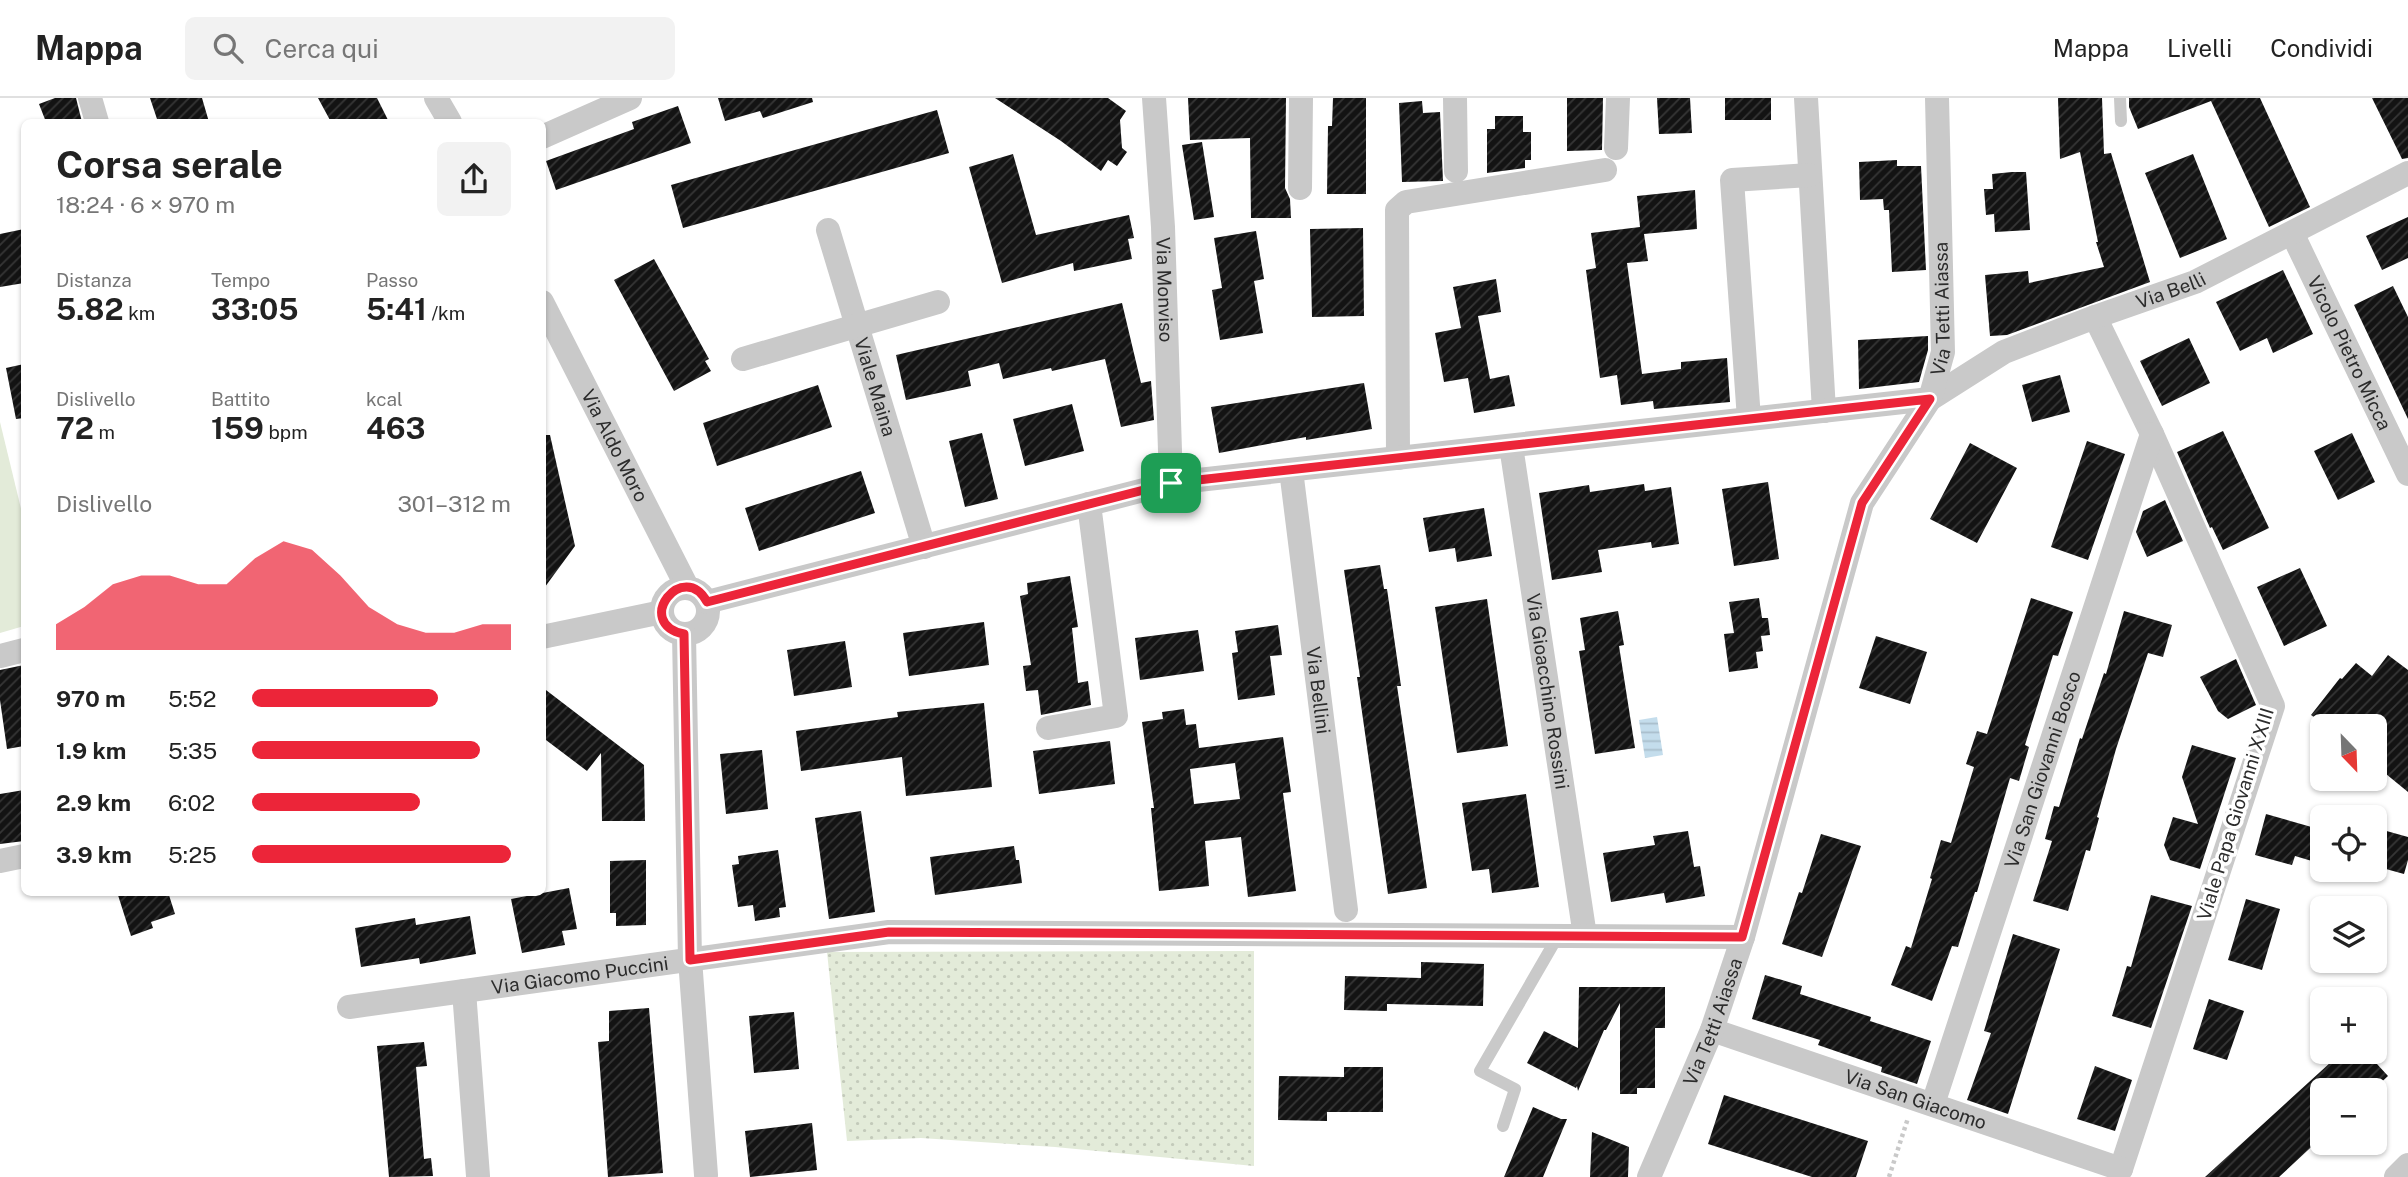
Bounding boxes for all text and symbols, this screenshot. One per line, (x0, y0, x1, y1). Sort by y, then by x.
search box (185, 17, 675, 80)
text: Mappa (35, 29, 143, 67)
icon: search (209, 29, 247, 67)
text: Cerca qui (265, 33, 379, 64)
text: Mappa (2053, 34, 2129, 62)
text: Livelli (2167, 34, 2232, 62)
text: Condividi (2270, 34, 2373, 62)
text: Corsa serale (56, 142, 283, 187)
button: share (437, 142, 511, 216)
text: 18:24 · 6 × 970 m (56, 191, 235, 218)
street label: Via Monviso (1152, 237, 1178, 343)
street label: Via Tetti Aiassa (1926, 242, 1955, 378)
street label: Via Belli (2133, 268, 2209, 313)
text: Distanza (56, 269, 132, 291)
text: Tempo (211, 269, 270, 291)
text: Passo (366, 269, 418, 291)
street label: Vicolo Pietro Micca (2303, 272, 2396, 434)
text: 5.82 (56, 291, 124, 327)
text: 33:05 (211, 291, 298, 327)
text: 5:41 (366, 291, 427, 327)
text: km (124, 302, 155, 324)
text: /km (427, 302, 465, 324)
street label: Viale Maina (850, 335, 901, 439)
street label: Via Aldo Moro (577, 385, 653, 506)
text: Dislivello (56, 388, 136, 410)
text: Battito (211, 388, 270, 410)
text: kcal (366, 388, 403, 410)
text: 72 (56, 410, 94, 446)
text: 159 (211, 410, 264, 446)
text: 463 (366, 410, 425, 446)
text: m (94, 421, 115, 443)
text: bpm (264, 421, 308, 443)
pin (1141, 453, 1201, 513)
icon: arrive (1152, 464, 1190, 502)
text: Dislivello (56, 490, 152, 517)
text: 301–312 m (397, 490, 511, 517)
street label: Via Gioacchino Rossini (1522, 592, 1574, 791)
street label: Via Bellini (1302, 645, 1335, 735)
street label: Via San Giovanni Bosco (2000, 668, 2085, 871)
text: 970 m (56, 685, 126, 712)
text: 5:52 (168, 685, 216, 712)
street label: Viale Papa Giovanni XXIII (2192, 705, 2278, 923)
north arrow (2310, 714, 2387, 791)
map controls (2310, 714, 2387, 1155)
text: 1.9 km (56, 737, 126, 764)
text: 5:35 (168, 737, 217, 764)
text: 2.9 km (56, 789, 131, 816)
text: 6:02 (168, 789, 215, 816)
button: locate (2310, 805, 2387, 882)
text: 3.9 km (56, 841, 132, 868)
text: 5:25 (168, 841, 217, 868)
button: layers (2310, 896, 2387, 973)
street label: Via Giacomo Puccini (490, 952, 670, 998)
street label: Via Tetti Aiassa (1679, 955, 1746, 1089)
button: + (2310, 987, 2387, 1064)
street label: Via San Giacomo (1842, 1065, 1990, 1134)
button: − (2310, 1078, 2387, 1155)

